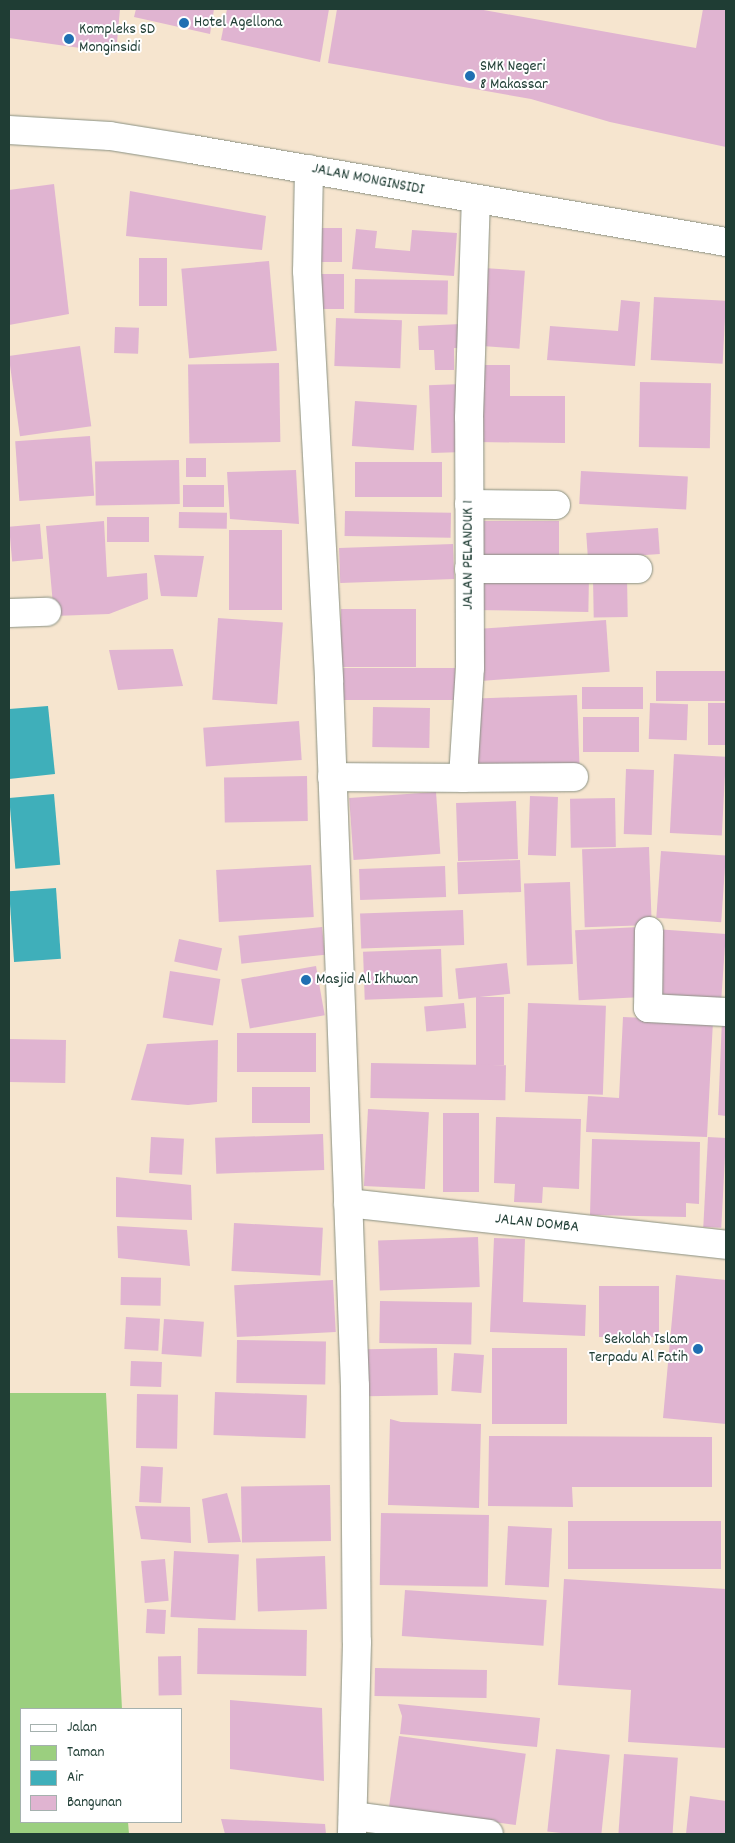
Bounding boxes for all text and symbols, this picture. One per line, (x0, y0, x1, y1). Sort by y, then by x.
place label: Hotel Agellona (194, 13, 282, 33)
marker: Hotel Agellona (178, 17, 190, 29)
place label: Kompleks SD Monginsidi (79, 20, 155, 58)
marker: Kompleks SD Monginsidi (63, 33, 75, 45)
place label: SMK Negeri 8 Makassar (480, 57, 548, 95)
marker: SMK Negeri 8 Makassar (464, 70, 476, 82)
street label: JALAN MONGINSIDI (310, 160, 426, 200)
street label: JALAN PELANDUK 1 (459, 500, 479, 610)
place label: Masjid Al Ikhwan (316, 970, 418, 990)
marker: Masjid Al Ikhwan (300, 974, 312, 986)
street label: JALAN DOMBA (494, 1210, 580, 1238)
place label: Sekolah Islam Terpadu Al Fatih (589, 1330, 688, 1368)
marker: Sekolah Islam Terpadu Al Fatih (692, 1343, 704, 1355)
legend (20, 1708, 182, 1823)
text: Jalan (67, 1717, 97, 1739)
text: Taman (67, 1742, 104, 1764)
text: Air (67, 1767, 84, 1789)
text: Bangunan (67, 1792, 122, 1814)

